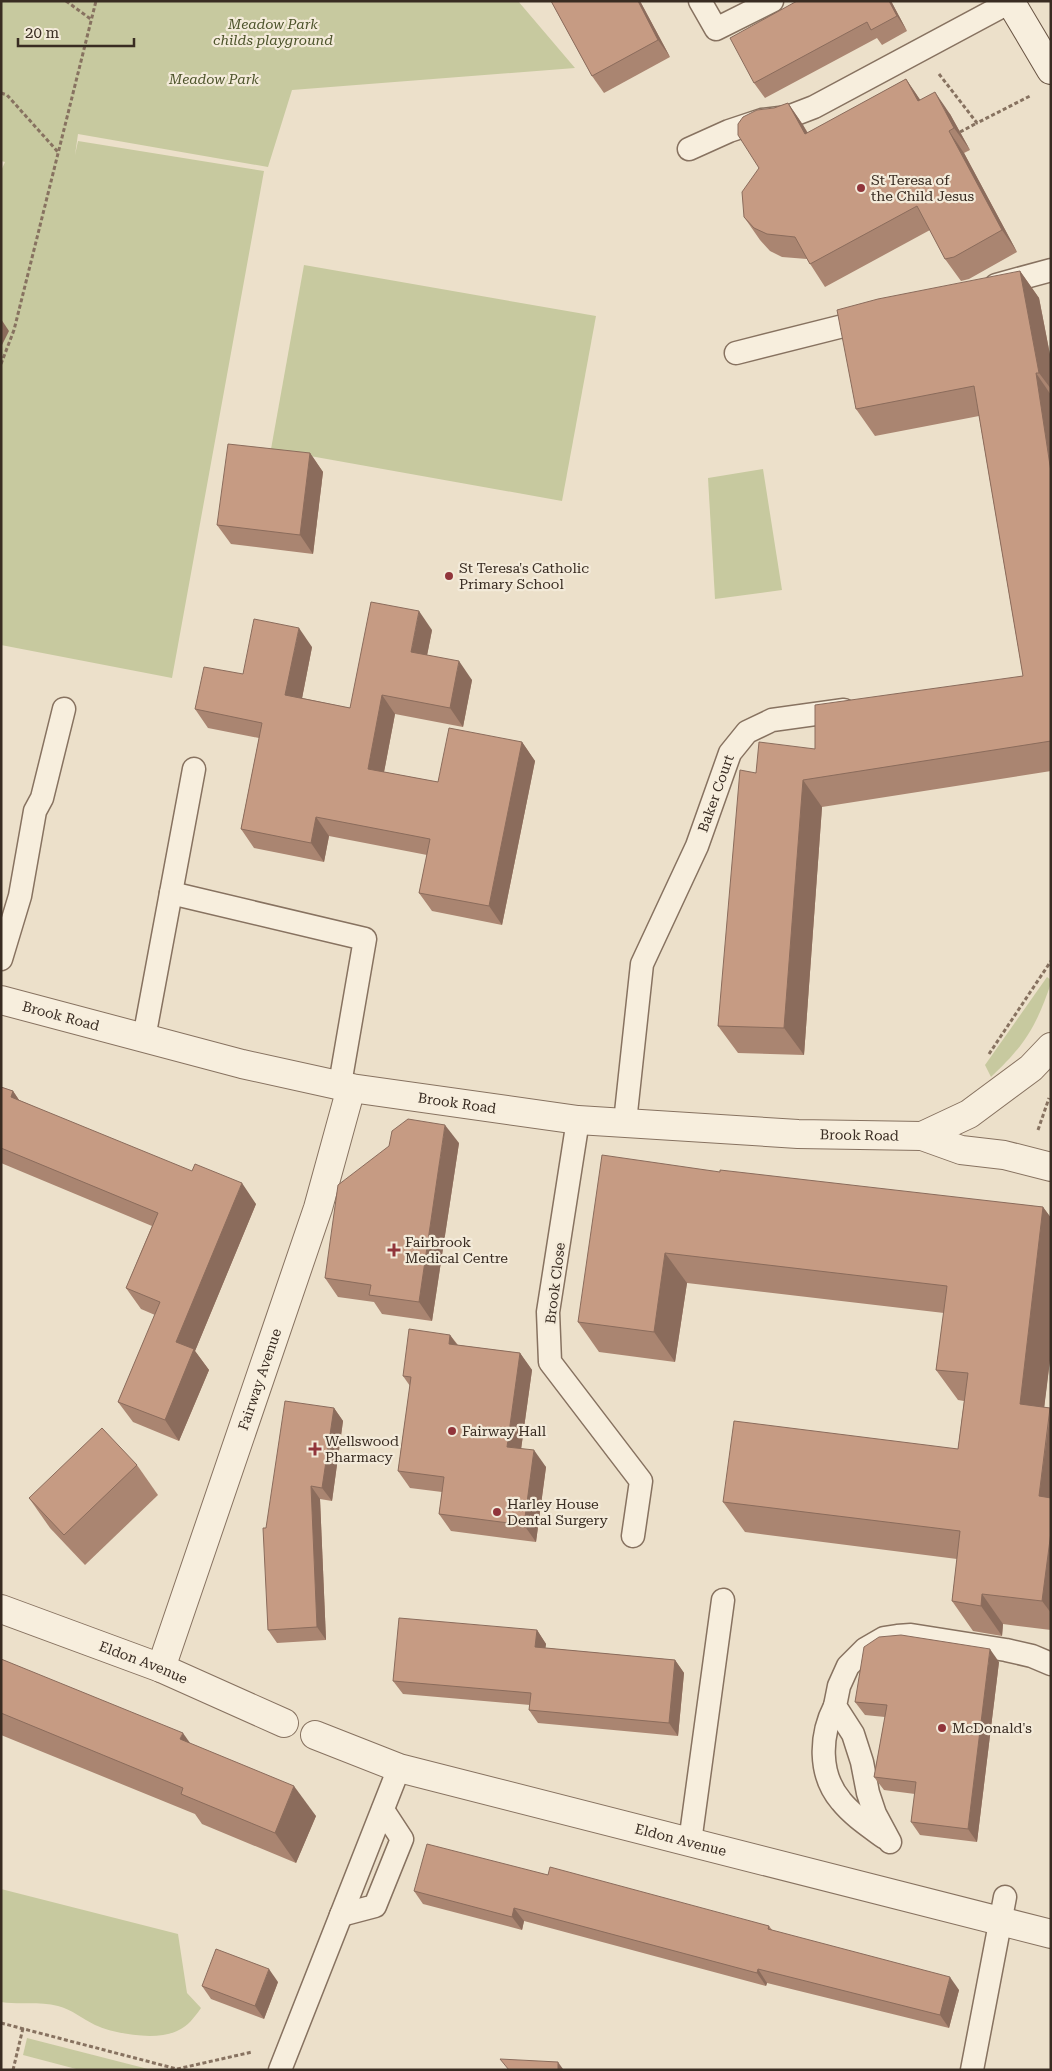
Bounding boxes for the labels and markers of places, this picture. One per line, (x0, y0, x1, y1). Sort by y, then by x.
place label: St Teresa of the Child Jesus (871, 172, 975, 204)
marker: St Teresa of the Child Jesus (855, 182, 867, 194)
place label: St Teresa's Catholic Primary School (459, 560, 589, 592)
marker: St Teresa's Catholic Primary School (443, 570, 455, 582)
place label: Fairbrook Medical Centre (405, 1234, 508, 1266)
marker: Fairbrook Medical Centre (387, 1243, 401, 1257)
place label: Fairway Hall (462, 1423, 547, 1439)
marker: Fairway Hall (446, 1425, 458, 1437)
place label: Wellswood Pharmacy (325, 1433, 399, 1465)
marker: Wellswood Pharmacy (309, 1443, 321, 1455)
place label: Harley House Dental Surgery (507, 1496, 609, 1528)
marker: Harley House Dental Surgery (491, 1506, 503, 1518)
place label: McDonald's (952, 1720, 1032, 1736)
marker: McDonald's (936, 1722, 948, 1734)

